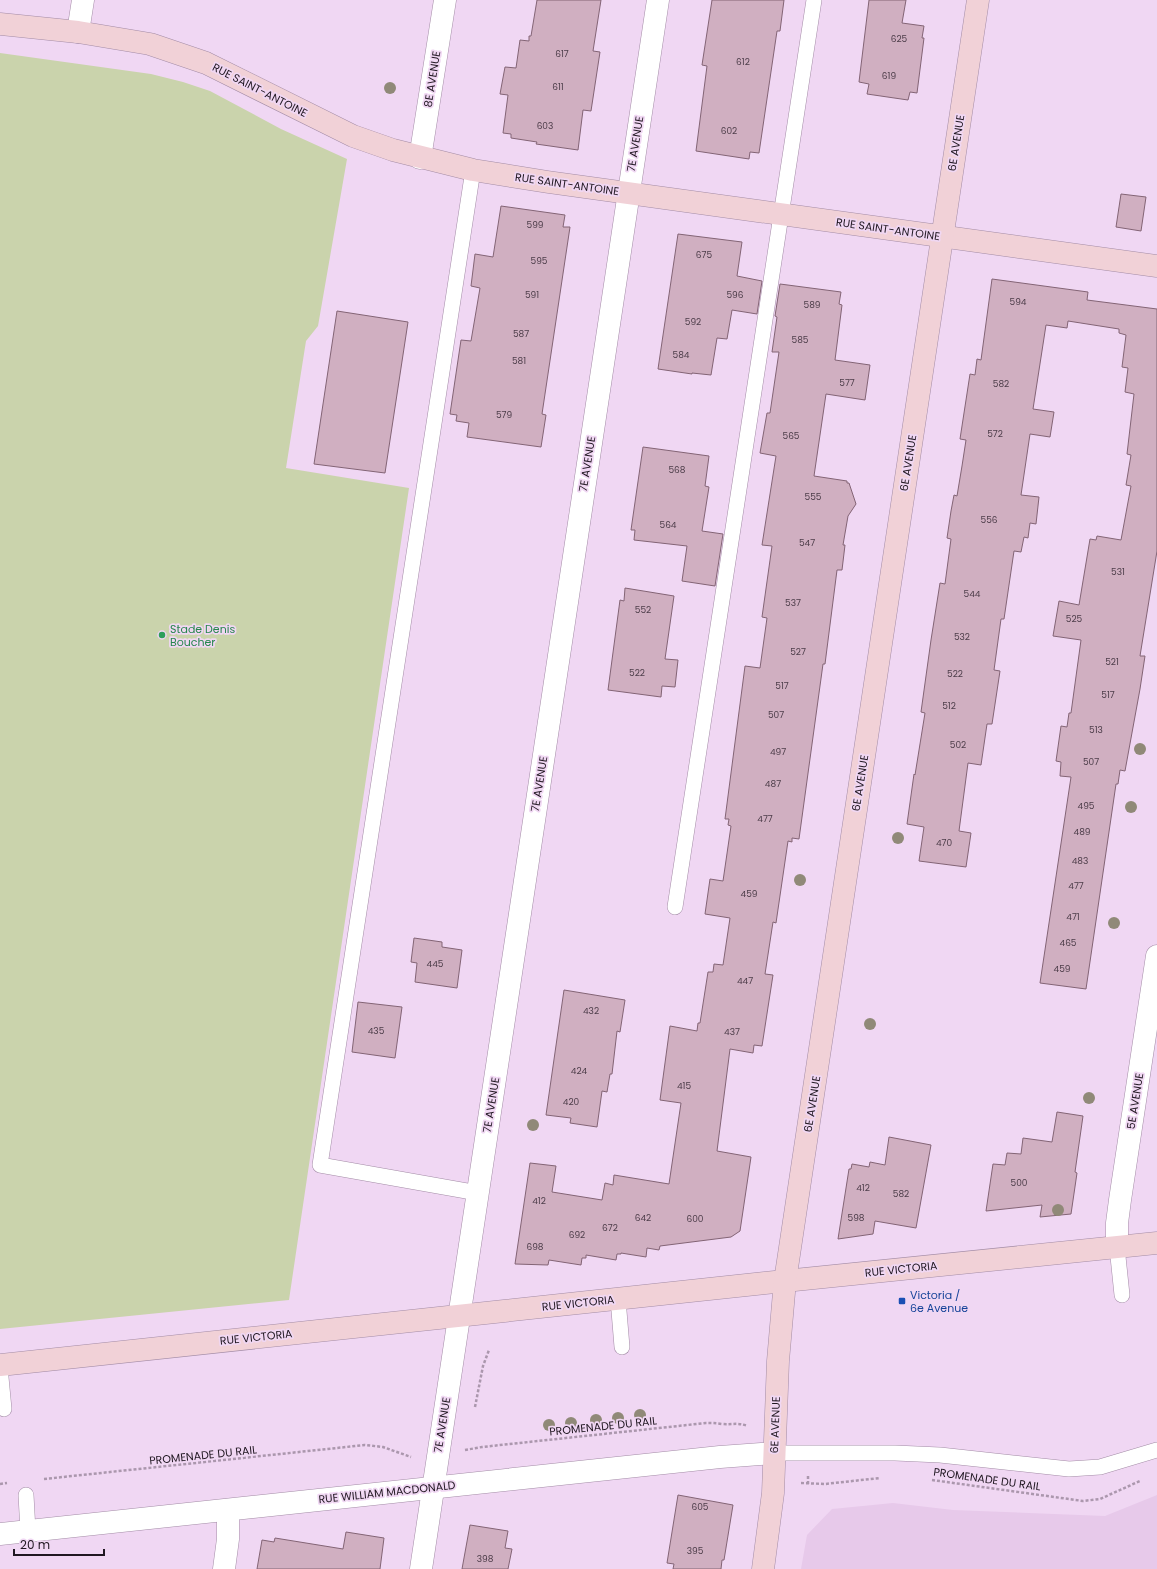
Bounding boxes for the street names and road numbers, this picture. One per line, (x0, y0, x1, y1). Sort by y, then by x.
street label: 8E AVENUE (420, 50, 444, 108)
street label: RUE SAINT-ANTOINE (210, 59, 310, 121)
street label: 6E AVENUE (944, 114, 968, 172)
street label: 7E AVENUE (623, 115, 647, 173)
street label: RUE SAINT-ANTOINE (514, 169, 620, 199)
street label: RUE SAINT-ANTOINE (835, 214, 941, 244)
street label: 6E AVENUE (896, 434, 920, 492)
street label: 7E AVENUE (575, 435, 599, 493)
street label: 6E AVENUE (848, 754, 872, 812)
street label: 7E AVENUE (527, 755, 551, 813)
street label: 5E AVENUE (1123, 1072, 1147, 1130)
street label: 6E AVENUE (800, 1075, 824, 1133)
street label: 7E AVENUE (479, 1076, 503, 1134)
street label: RUE VICTORIA (864, 1257, 939, 1281)
street label: RUE VICTORIA (541, 1291, 616, 1315)
street label: RUE VICTORIA (219, 1325, 294, 1349)
street label: 7E AVENUE (430, 1396, 454, 1454)
street label: 6E AVENUE (766, 1396, 784, 1454)
street label: PROMENADE DU RAIL (548, 1412, 658, 1440)
street label: PROMENADE DU RAIL (148, 1441, 258, 1469)
street label: PROMENADE DU RAIL (932, 1464, 1042, 1494)
street label: RUE WILLIAM MACDONALD (318, 1477, 456, 1507)

